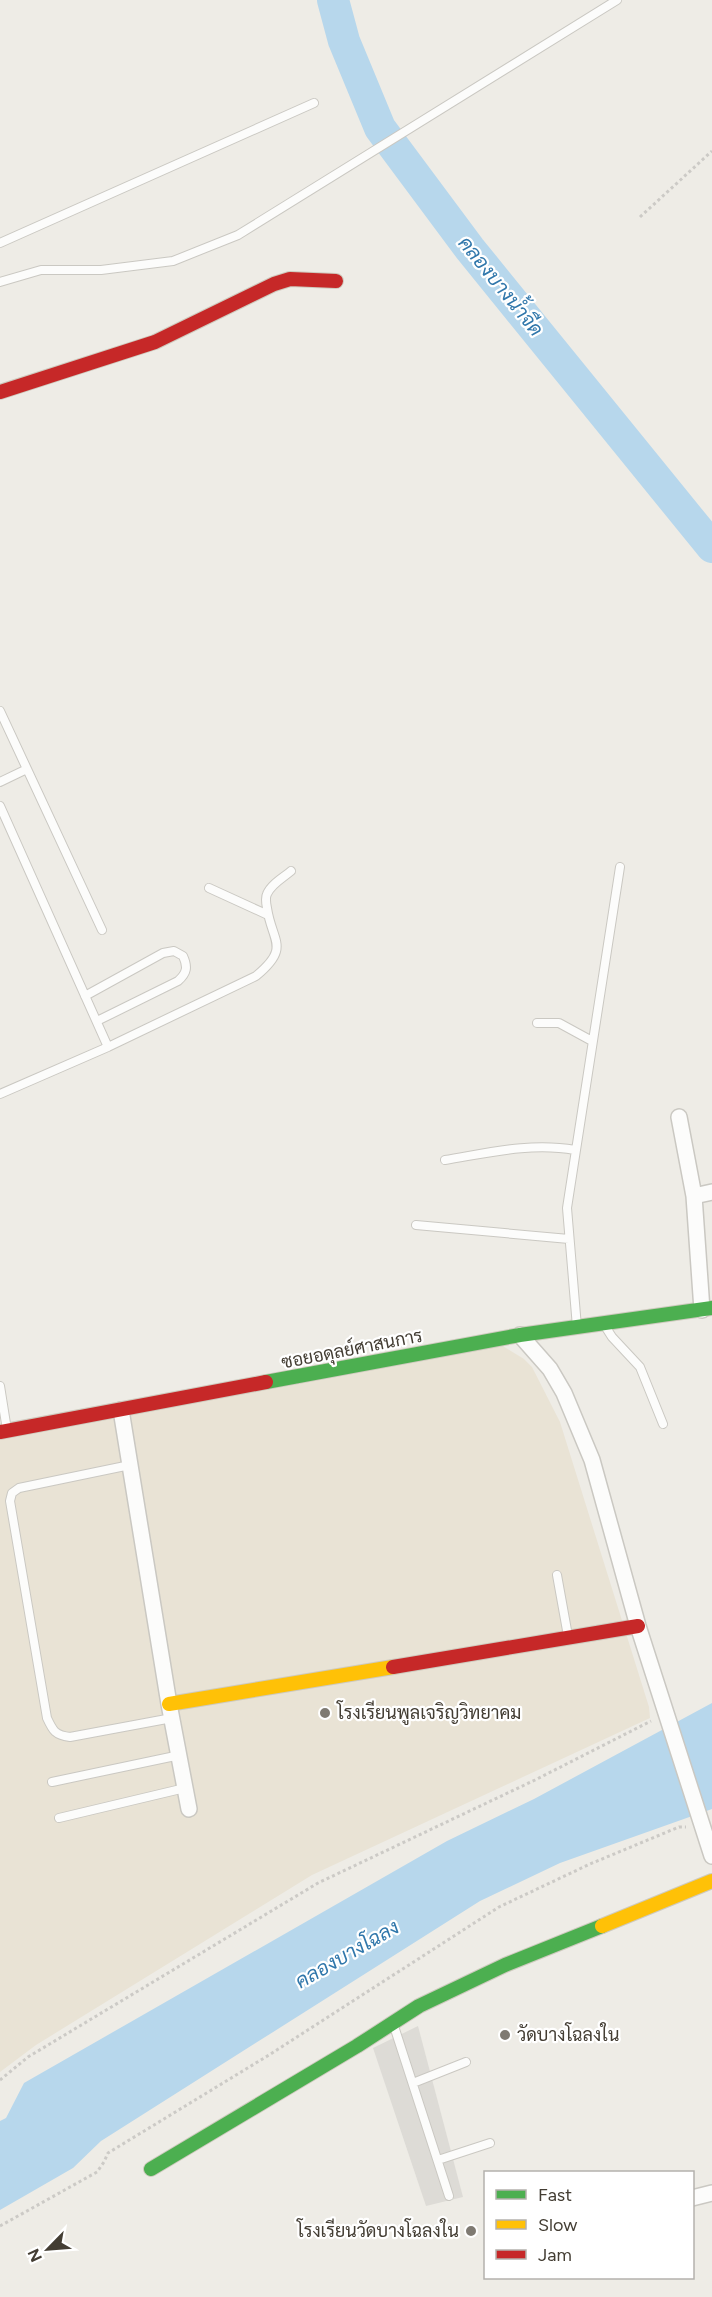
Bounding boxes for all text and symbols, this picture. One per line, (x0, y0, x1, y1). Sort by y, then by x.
water label: คลองบางน้ำจืด (453, 227, 553, 341)
street label: ซอยอดุลย์ศาสนการ (279, 1323, 425, 1374)
place label: โรงเรียนพูลเจริญวิทยาคม (336, 1700, 521, 1726)
marker: โรงเรียนพูลเจริญวิทยาคม (318, 1706, 332, 1720)
water label: คลองบางโฉลง (290, 1914, 403, 1993)
place label: วัดบางโฉลงใน (517, 2022, 619, 2046)
marker: วัดบางโฉลงใน (498, 2028, 512, 2042)
legend (484, 2171, 694, 2279)
text: Fast (538, 2184, 572, 2206)
text: Slow (538, 2214, 577, 2236)
place label: โรงเรียนวัดบางโฉลงใน (296, 2218, 459, 2242)
north arrow (18, 2219, 78, 2279)
marker: โรงเรียนวัดบางโฉลงใน (464, 2224, 478, 2238)
text: Jam (538, 2244, 572, 2266)
text: N (24, 2246, 46, 2265)

